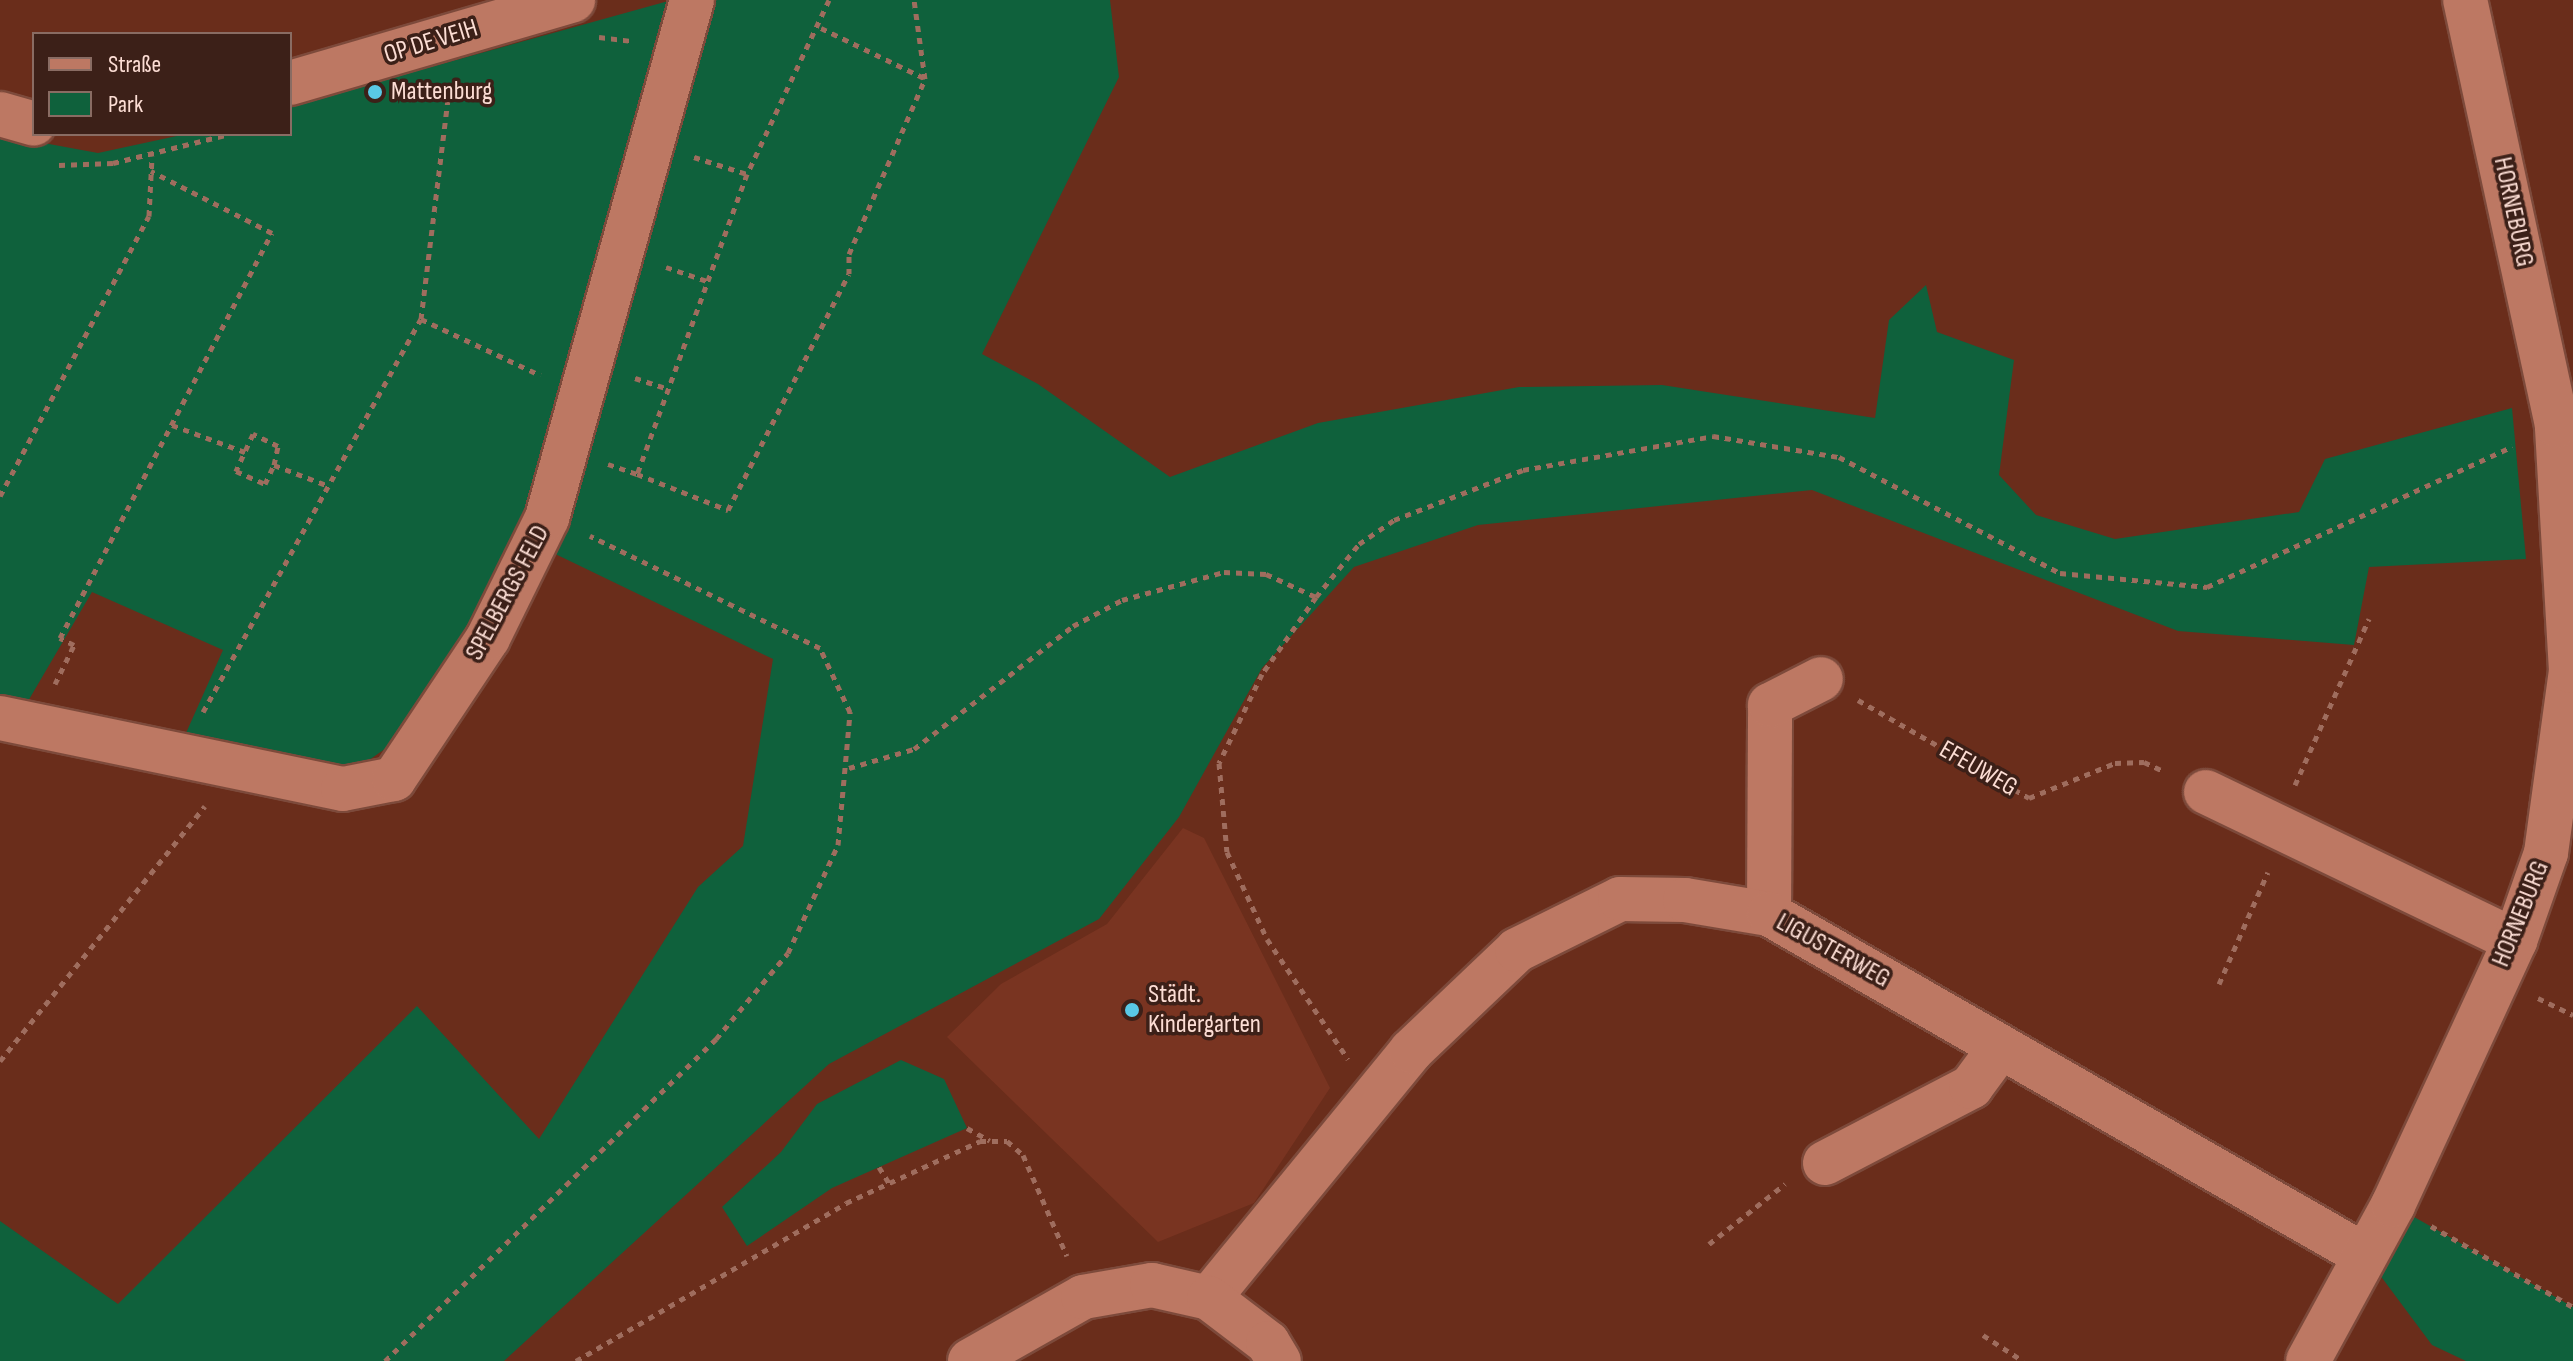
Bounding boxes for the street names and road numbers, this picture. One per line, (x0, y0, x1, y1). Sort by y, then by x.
street label: OP DE VEIH (380, 13, 482, 71)
street label: HORNEBURG (2486, 154, 2540, 270)
street label: SPELBERGS FELD (459, 520, 557, 666)
street label: EFEUWEG (1933, 734, 2023, 804)
street label: HORNEBURG (2486, 857, 2556, 971)
street label: LIGUSTERWEG (1771, 907, 1895, 995)

